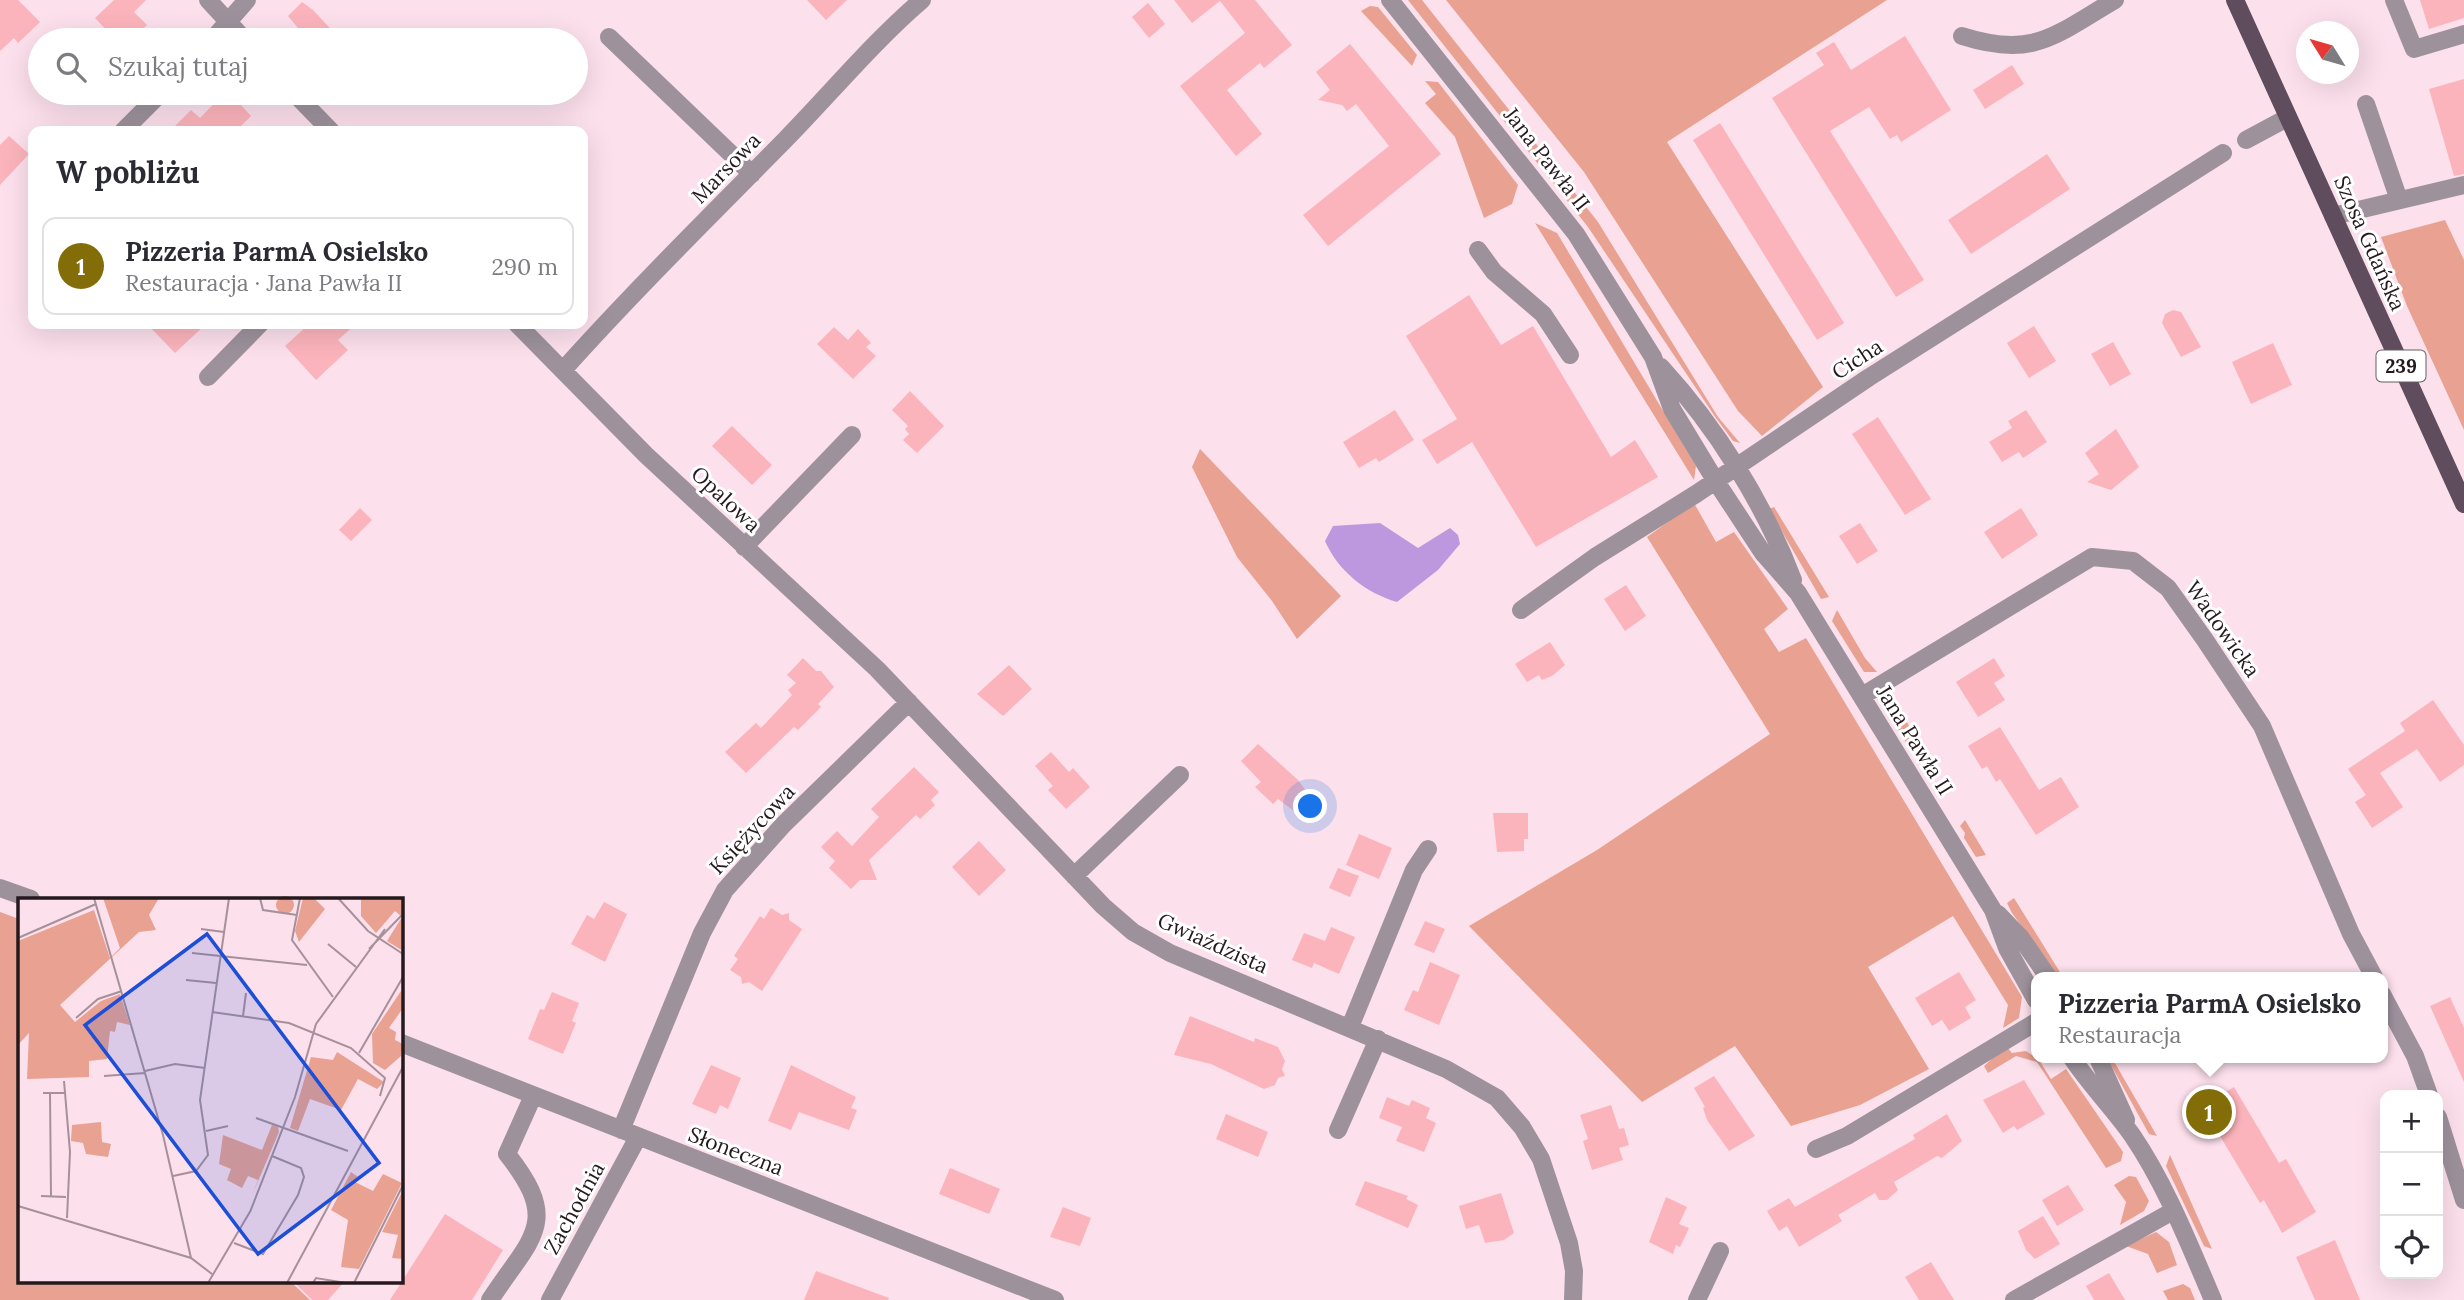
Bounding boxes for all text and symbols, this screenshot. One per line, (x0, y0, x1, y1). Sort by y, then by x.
north arrow (2296, 21, 2359, 84)
search box (28, 28, 588, 105)
icon: search (52, 48, 90, 86)
text: Szukaj tutaj (108, 50, 248, 83)
street label: Jana Pawła II (1498, 101, 1596, 216)
street label: Marsowa (686, 127, 767, 209)
text: W pobliżu (56, 153, 199, 191)
street label: Szosa Gdańska (2328, 171, 2412, 315)
text: Pizzeria ParmA Osielsko (125, 235, 428, 268)
text: 1 (76, 252, 86, 281)
text: 290 m (491, 252, 558, 281)
text: Restauracja · Jana Pawła II (125, 268, 402, 297)
street label: Cicha (1827, 333, 1888, 385)
road number: 239 (2376, 350, 2426, 382)
street label: Opalowa (686, 460, 767, 538)
street label: Wadowicka (2180, 576, 2266, 683)
street label: Jana Pawła II (1870, 679, 1959, 800)
street label: Księżycowa (703, 778, 801, 880)
your location (1293, 789, 1327, 823)
inset map (18, 898, 402, 1282)
street label: Gwiaździsta (1154, 907, 1273, 979)
popup (2031, 972, 2388, 1063)
text: Pizzeria ParmA Osielsko (2058, 987, 2361, 1020)
text: Restauracja (2058, 1020, 2181, 1049)
pin: 1 (2186, 1086, 2232, 1138)
map controls (2380, 1090, 2443, 1279)
button: + (2380, 1090, 2443, 1153)
street label: Słoneczna (685, 1121, 788, 1182)
button: − (2380, 1153, 2443, 1216)
street label: Zachodnia (538, 1157, 611, 1259)
button: locate (2380, 1216, 2443, 1279)

